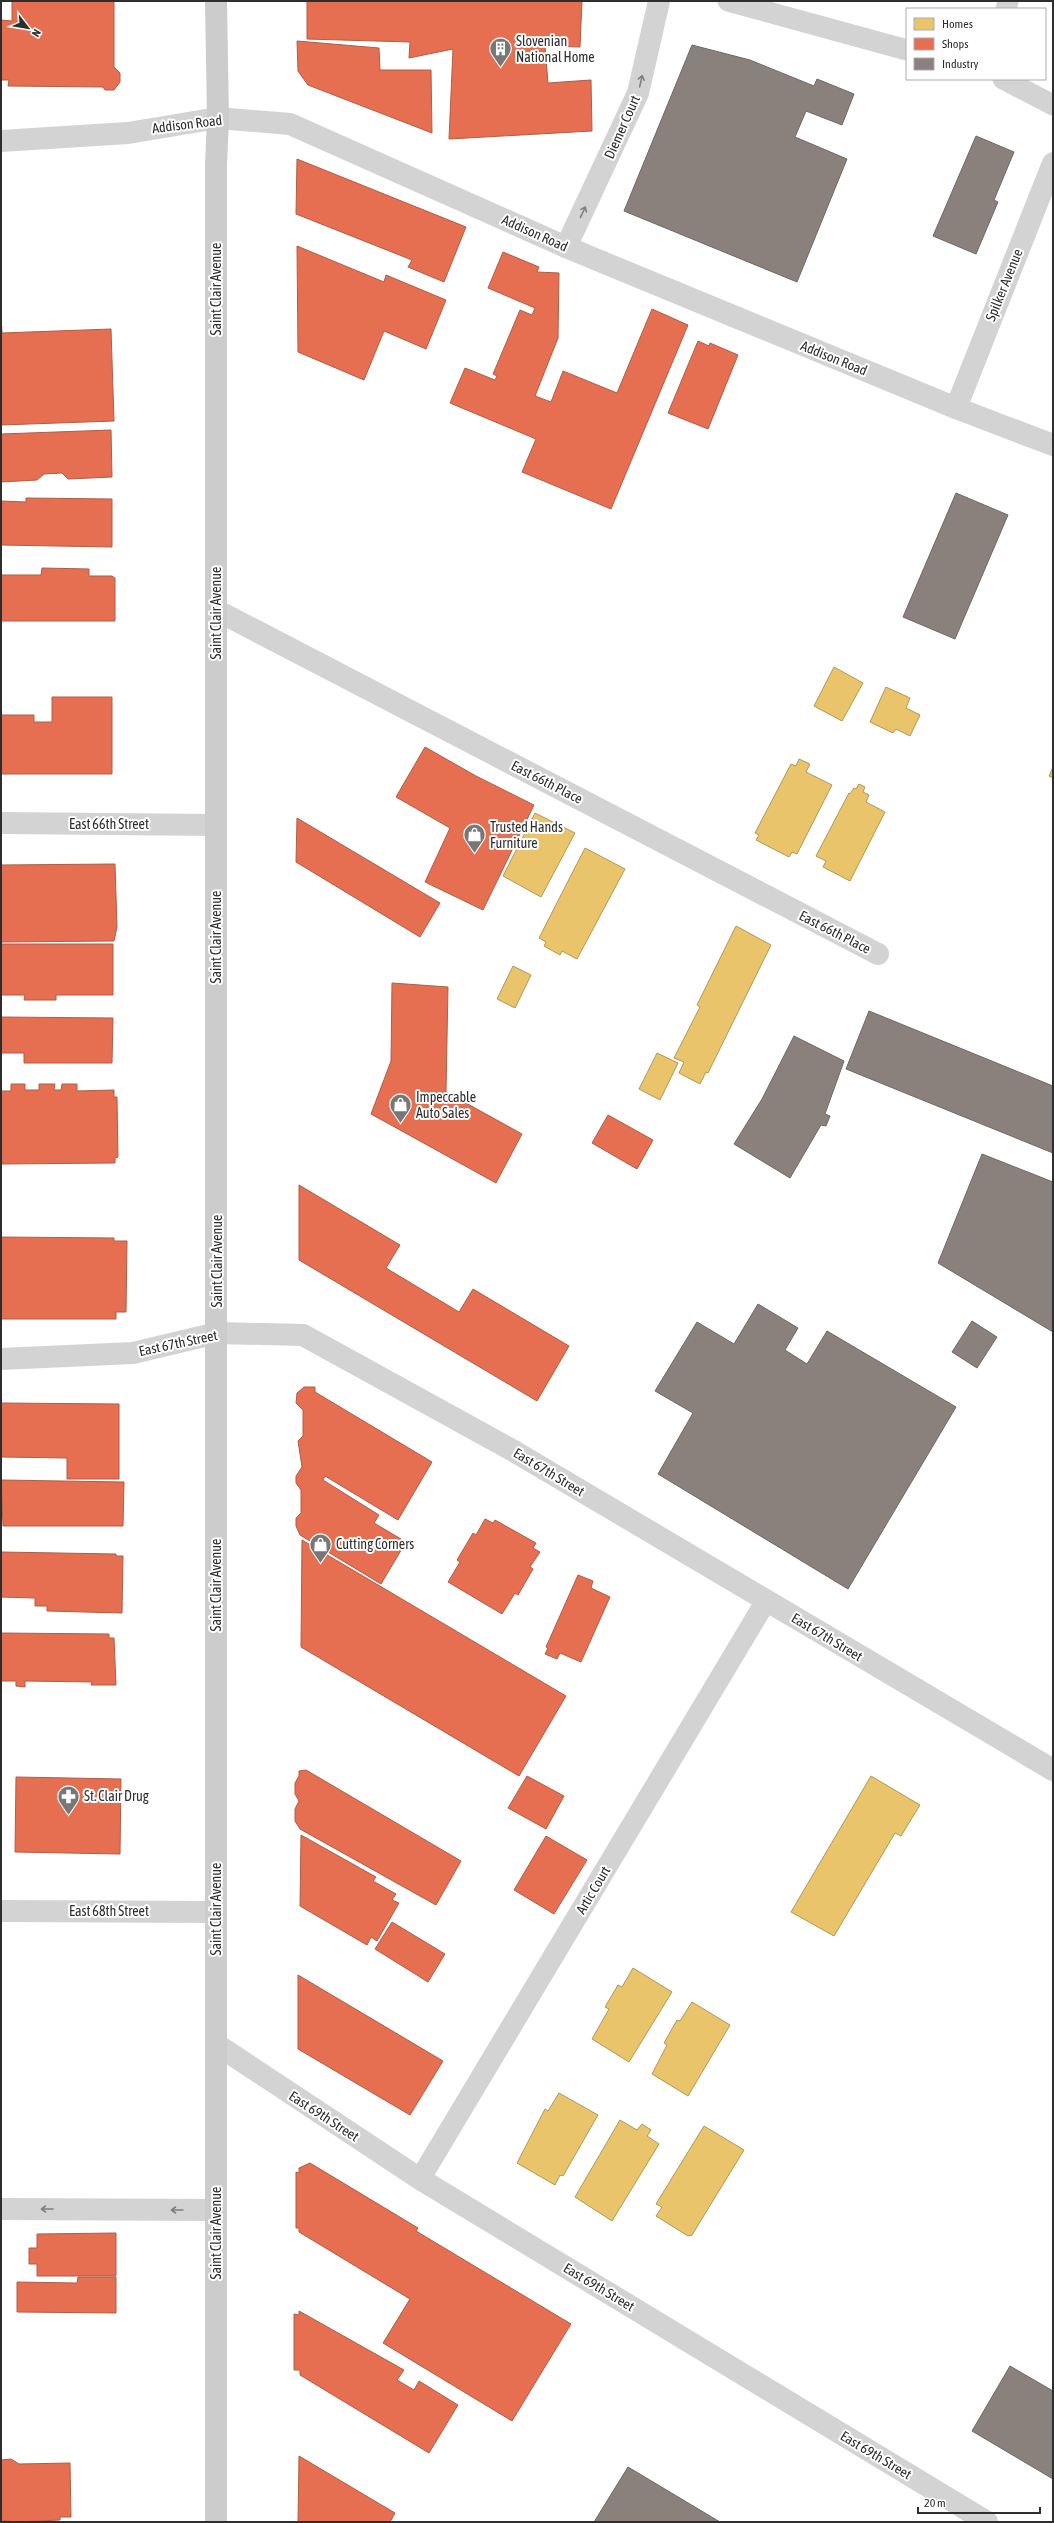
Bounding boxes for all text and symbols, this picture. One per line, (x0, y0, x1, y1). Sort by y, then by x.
north arrow (8, 8, 48, 48)
legend (906, 8, 1046, 80)
text: Homes (942, 17, 973, 31)
text: N (30, 27, 43, 39)
place label: Slovenian National Home (516, 33, 595, 65)
building icon: Slovenian National Home (487, 36, 513, 69)
text: Shops (942, 37, 968, 51)
text: Industry (942, 57, 979, 71)
one-way arrow (638, 74, 645, 87)
street label: Diemer Court (601, 93, 643, 161)
street label: Addison Road (151, 112, 223, 136)
one-way arrow (580, 206, 587, 218)
street label: Addison Road (500, 211, 570, 255)
street label: Saint Clair Avenue (208, 243, 224, 335)
street label: Spilker Avenue (982, 247, 1026, 323)
street label: Addison Road (798, 337, 870, 379)
street label: Saint Clair Avenue (208, 567, 224, 659)
street label: East 66th Place (509, 757, 585, 807)
street label: East 66th Street (69, 816, 149, 832)
place label: Trusted Hands Furniture (490, 819, 563, 851)
shop icon: Trusted Hands Furniture (461, 822, 487, 855)
street label: Saint Clair Avenue (208, 891, 224, 983)
street label: East 66th Place (797, 907, 873, 957)
place label: Impeccable Auto Sales (416, 1089, 476, 1121)
shop icon: Impeccable Auto Sales (387, 1092, 413, 1125)
street label: Saint Clair Avenue (209, 1215, 225, 1307)
street label: East 67th Street (137, 1327, 219, 1359)
street label: East 67th Street (511, 1445, 587, 1499)
shop icon: Cutting Corners (307, 1531, 333, 1564)
place label: Cutting Corners (336, 1536, 414, 1552)
street label: Saint Clair Avenue (208, 1539, 224, 1631)
street label: East 67th Street (789, 1610, 865, 1664)
pharmacy icon: St. Clair Drug (55, 1783, 81, 1816)
place label: St. Clair Drug (84, 1788, 149, 1804)
street label: Saint Clair Avenue (208, 1863, 224, 1955)
street label: Artic Court (573, 1863, 613, 1917)
street label: East 68th Street (69, 1903, 149, 1919)
street label: East 69th Street (286, 2088, 362, 2144)
street label: Saint Clair Avenue (208, 2187, 224, 2279)
one-way arrow (41, 2205, 54, 2213)
one-way arrow (171, 2206, 184, 2214)
street label: East 69th Street (561, 2260, 637, 2314)
street label: East 69th Street (838, 2428, 914, 2482)
scale bar (918, 2489, 1040, 2515)
text: 20 m (924, 2496, 946, 2510)

